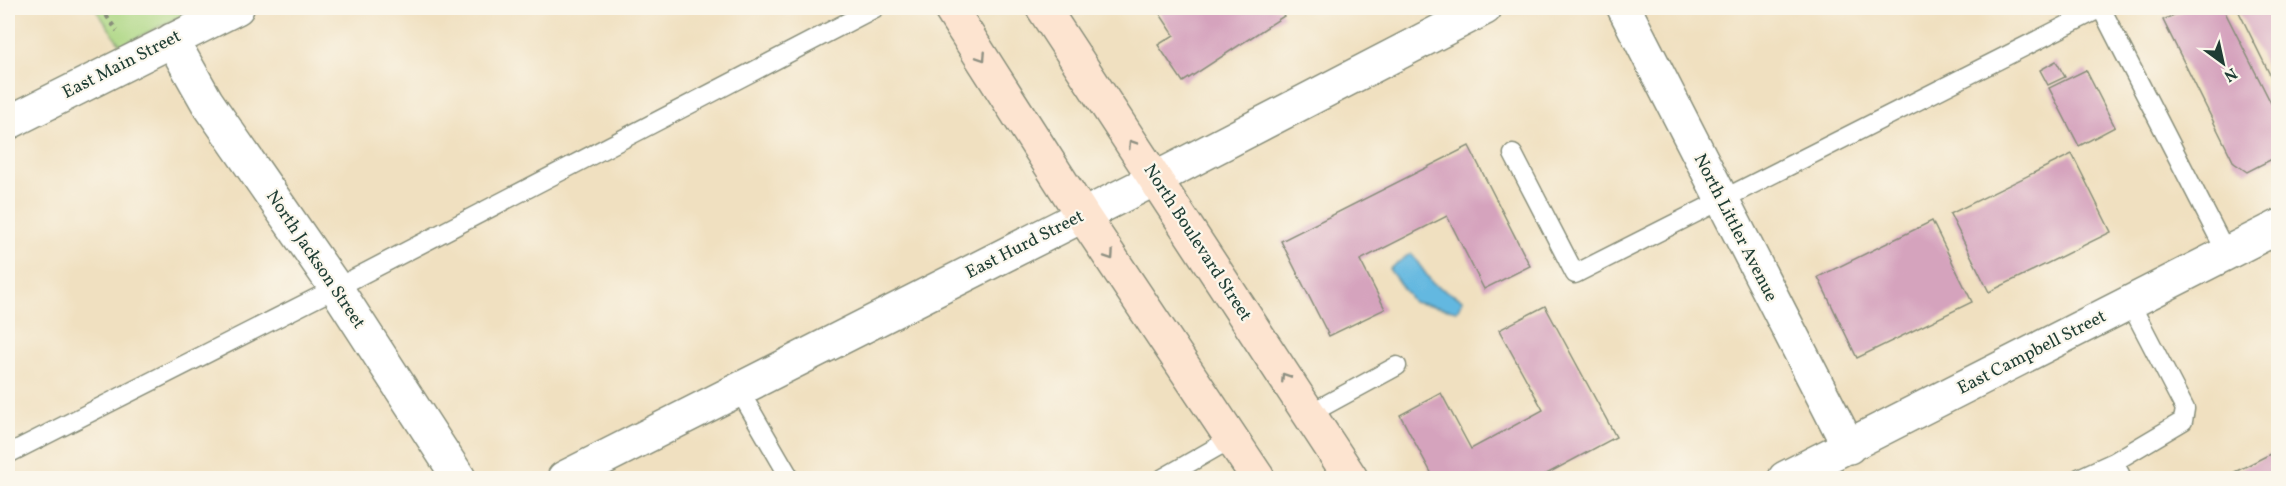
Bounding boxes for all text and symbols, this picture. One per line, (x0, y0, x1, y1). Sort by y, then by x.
street label: East Main Street (58, 24, 186, 106)
north arrow (2193, 33, 2253, 93)
one-way arrow (974, 51, 986, 61)
text: N (2219, 62, 2241, 86)
one-way arrow (1128, 139, 1139, 150)
street label: North Littler Avenue (1687, 150, 1783, 306)
street label: North Boulevard Street (1137, 160, 1257, 326)
street label: North Jackson Street (259, 186, 371, 334)
street label: East Hurd Street (962, 204, 1088, 286)
one-way arrow (1103, 249, 1114, 260)
street label: East Campbell Street (1953, 305, 2111, 401)
one-way arrow (1280, 373, 1292, 383)

